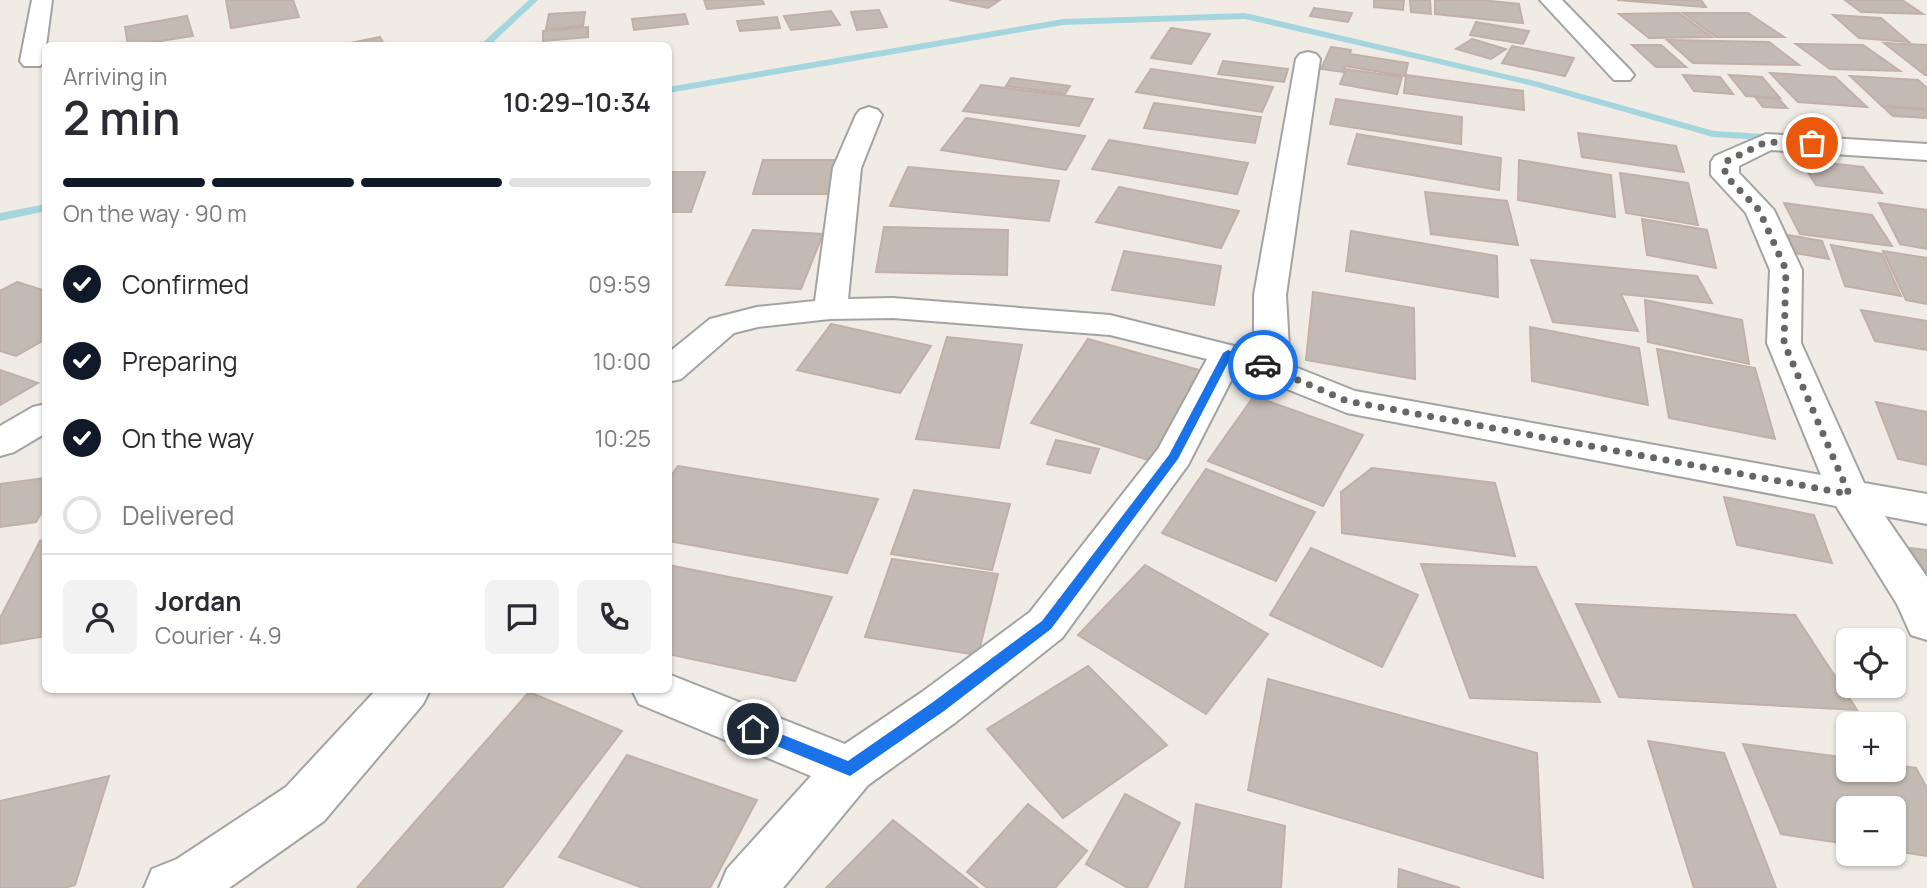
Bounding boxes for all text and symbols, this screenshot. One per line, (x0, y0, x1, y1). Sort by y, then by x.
text: Arriving in (63, 60, 168, 92)
text: 10:29–10:34 (503, 84, 651, 120)
text: 2 min (63, 86, 180, 149)
pin (1782, 113, 1842, 173)
icon: bag (1793, 124, 1831, 162)
text: On the way · 90 m (63, 197, 247, 229)
icon: check (63, 265, 101, 303)
text: Confirmed (122, 266, 249, 302)
text: 09:59 (588, 268, 651, 300)
courier (1228, 330, 1298, 400)
icon: check (63, 342, 101, 380)
text: Preparing (122, 343, 238, 379)
text: 10:00 (593, 345, 651, 377)
icon: car (1244, 346, 1282, 384)
icon: check (63, 419, 101, 457)
text: On the way (122, 420, 254, 456)
text: 10:25 (595, 422, 651, 454)
text: Delivered (122, 497, 234, 533)
button: person (63, 580, 137, 654)
button: chat (485, 580, 559, 654)
button: phone (577, 580, 651, 654)
text: Jordan (155, 583, 241, 619)
text: Courier · 4.9 (155, 619, 282, 651)
map controls (1836, 628, 1906, 866)
button: locate (1836, 628, 1906, 698)
pin (723, 699, 783, 759)
icon: home (734, 710, 772, 748)
button: + (1836, 712, 1906, 782)
button: − (1836, 796, 1906, 866)

